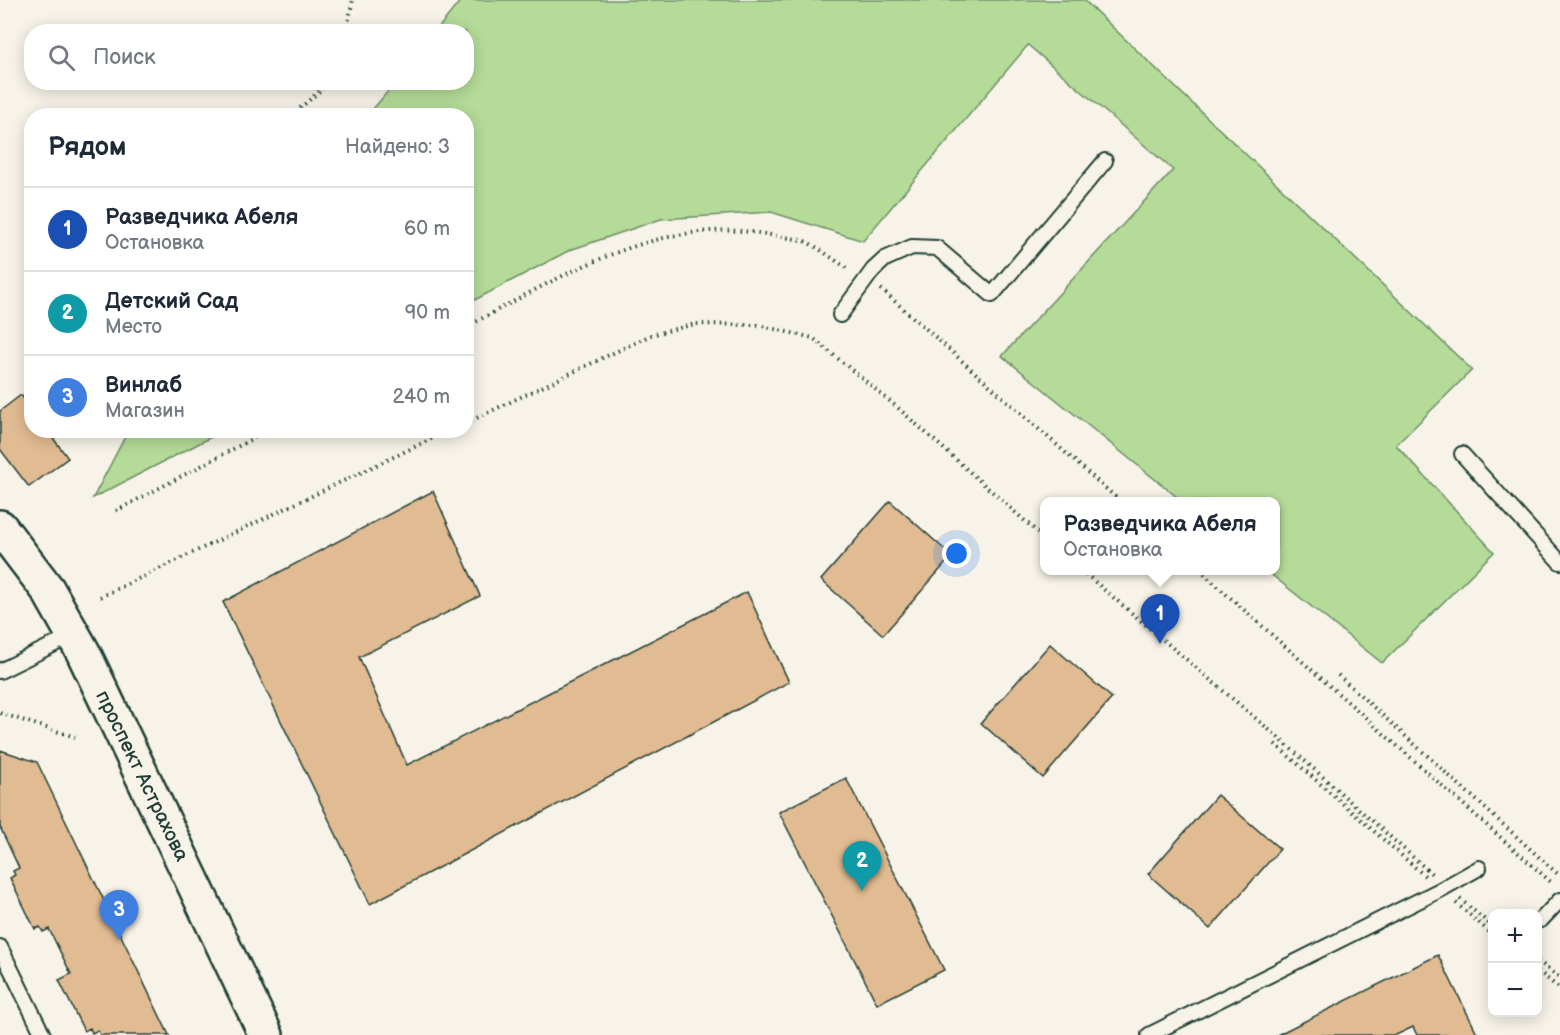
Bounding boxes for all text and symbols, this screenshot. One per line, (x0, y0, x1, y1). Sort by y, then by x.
search box (24, 24, 474, 90)
icon: search (45, 41, 78, 74)
text: Поиск (93, 44, 156, 71)
text: Рядом (48, 132, 126, 163)
text: Найдено: 3 (345, 135, 450, 159)
text: Разведчика Абеля (105, 204, 298, 231)
text: 1 (63, 217, 72, 241)
text: 60 m (404, 217, 450, 241)
text: Остановка (105, 231, 204, 255)
text: Детский Сад (105, 288, 238, 315)
text: 2 (62, 301, 73, 325)
text: 90 m (405, 301, 450, 325)
text: Место (105, 315, 162, 339)
text: Винлаб (105, 372, 182, 399)
text: 3 (62, 385, 73, 409)
text: 240 m (393, 385, 450, 409)
text: Магазин (105, 399, 185, 423)
popup (1040, 497, 1280, 575)
text: Разведчика Абеля (1063, 511, 1257, 538)
text: Остановка (1063, 538, 1163, 562)
your location (942, 539, 971, 568)
pin: 1 (1140, 594, 1180, 644)
street label: проспект Астрахова (90, 687, 194, 865)
pin: 2 (842, 842, 882, 891)
pin: 3 (100, 890, 138, 940)
map controls (1488, 909, 1542, 1017)
button: + (1488, 909, 1542, 963)
button: − (1488, 963, 1542, 1017)

